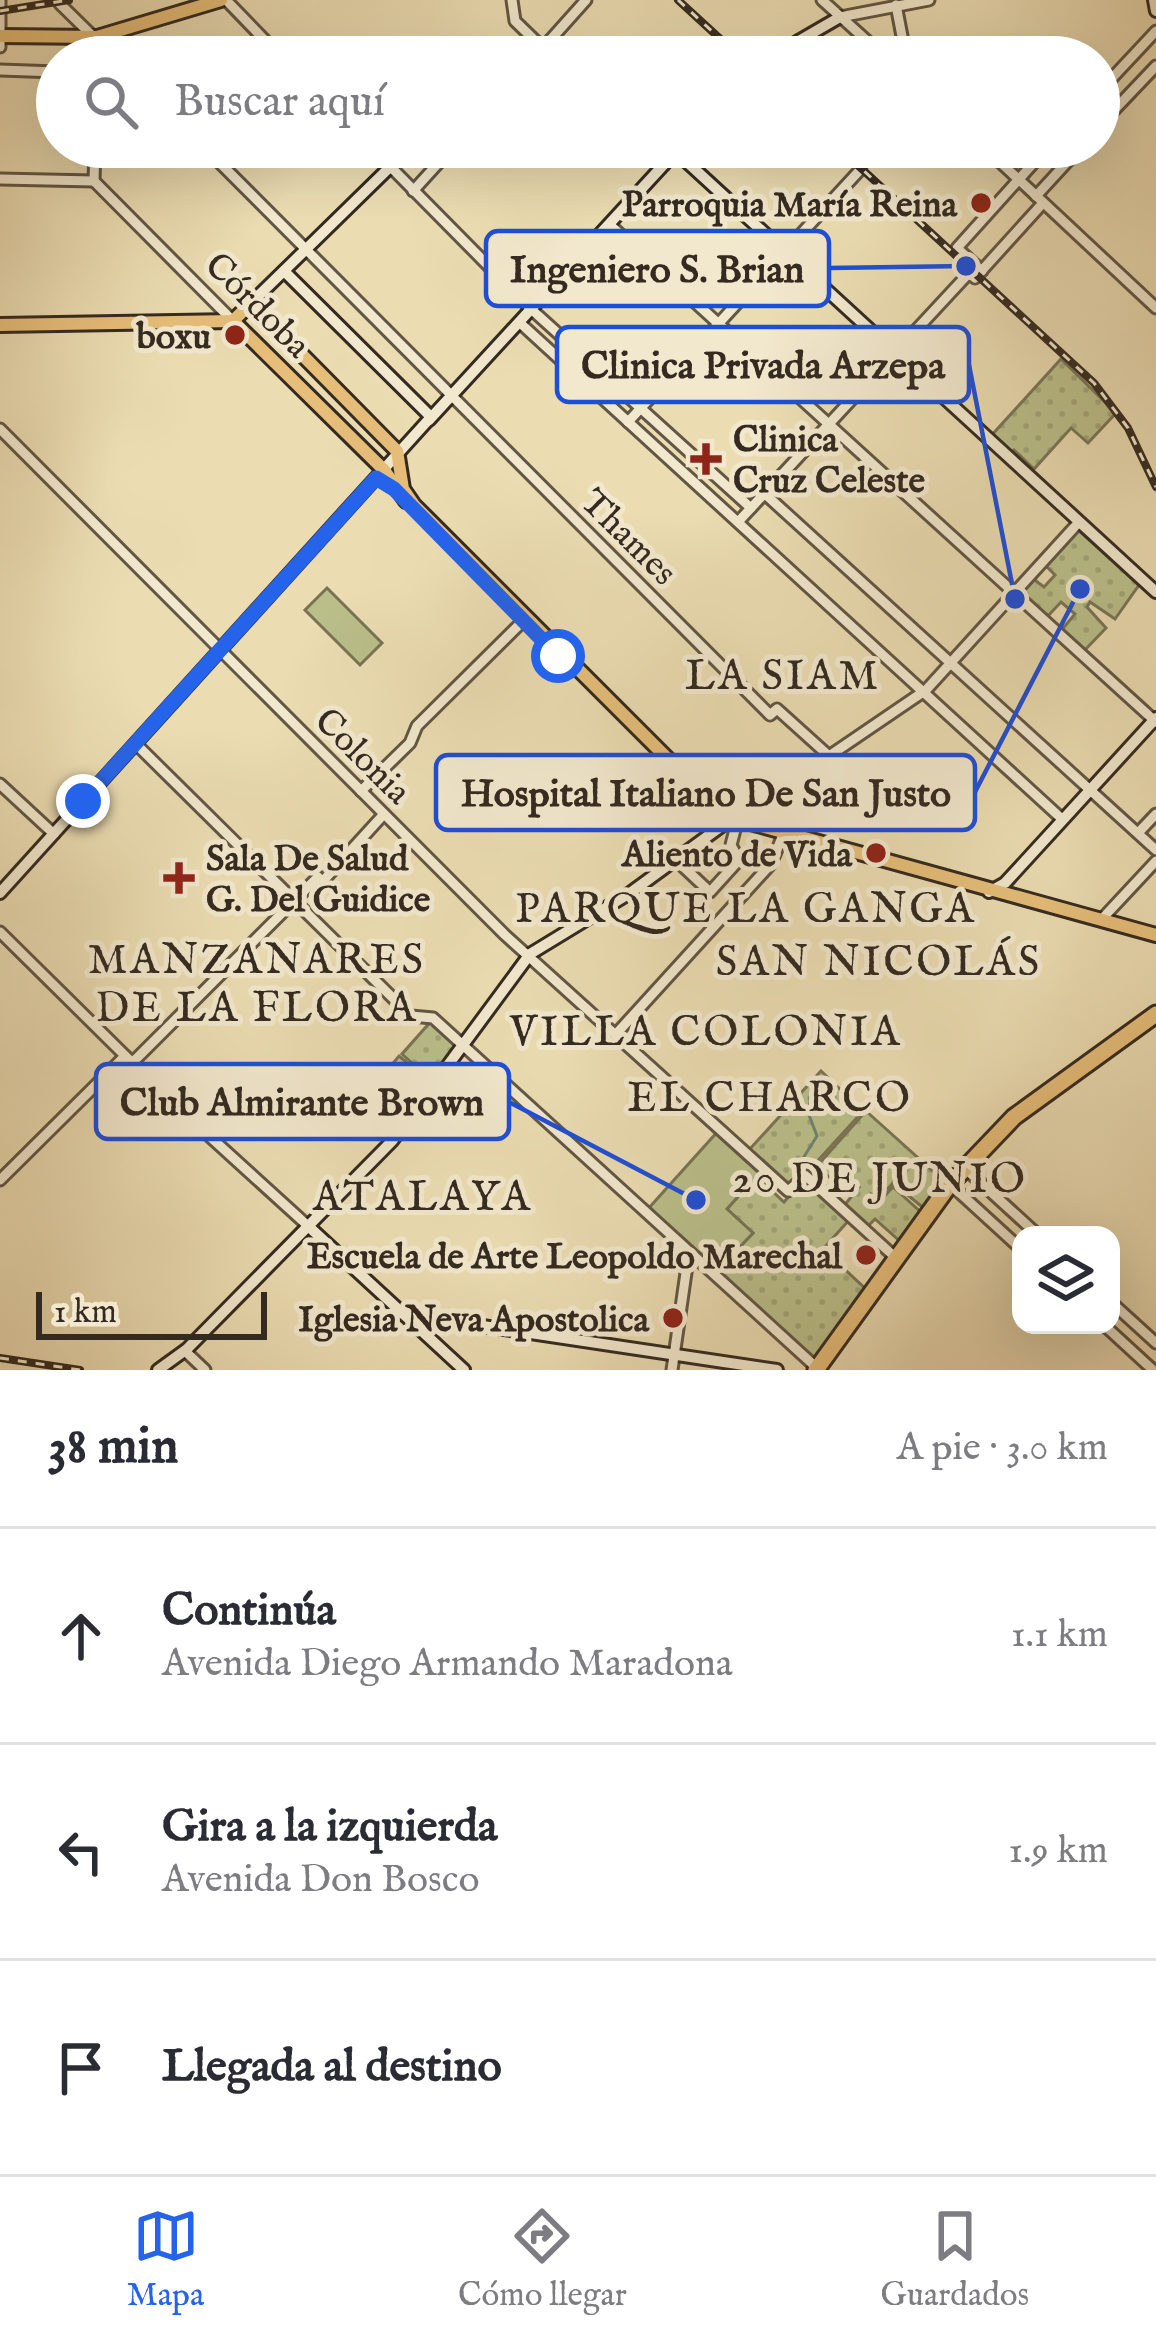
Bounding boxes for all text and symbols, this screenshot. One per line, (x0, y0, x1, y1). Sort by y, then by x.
search box (36, 36, 1120, 168)
icon: search (78, 69, 144, 135)
text: Buscar aquí (174, 74, 385, 131)
place label: Parroquia María Reina (622, 183, 958, 229)
marker: Parroquia María Reina (968, 190, 994, 216)
callout: Ingeniero S. Brian (486, 231, 829, 306)
street label: Córdoba (194, 243, 320, 369)
text: Ingeniero S. Brian (510, 247, 804, 296)
place label: boxu (136, 315, 211, 361)
marker: boxu (222, 322, 248, 348)
callout: Clinica Privada Arzepa (557, 327, 969, 402)
text: Clinica Privada Arzepa (581, 343, 946, 392)
place label: Clinica Cruz Celeste (733, 418, 925, 505)
marker: Clinica Cruz Celeste (690, 443, 722, 475)
street label: Thames (570, 480, 686, 596)
route start (531, 629, 585, 683)
district label: LA SIAM (685, 651, 881, 704)
street label: Colonia (304, 699, 420, 816)
callout: Hospital Italiano De San Justo (436, 755, 975, 830)
text: Hospital Italiano De San Justo (461, 771, 951, 820)
route end (56, 774, 110, 828)
place label: Aliento de Vida (620, 833, 853, 879)
place label: Sala De Salud G. Del Guidice (206, 837, 431, 924)
marker: Aliento de Vida (863, 840, 889, 866)
marker: Sala De Salud G. Del Guidice (163, 862, 195, 894)
district label: PARQUE LA GANGA (515, 884, 977, 937)
district label: MANZANARES DE LA FLORA (88, 935, 426, 1036)
district label: SAN NICOLÁS (716, 936, 1042, 990)
district label: VILLA COLONIA (509, 1007, 903, 1060)
callout: Club Almirante Brown (96, 1064, 509, 1139)
district label: EL CHARCO (627, 1073, 913, 1126)
text: Club Almirante Brown (120, 1080, 484, 1129)
district label: 20 DE JUNIO (732, 1154, 1028, 1207)
district label: ATALAYA (312, 1172, 533, 1225)
map controls (1012, 1226, 1120, 1334)
button: layers (1012, 1226, 1120, 1334)
place label: Escuela de Arte Leopoldo Marechal (307, 1235, 843, 1281)
marker: Escuela de Arte Leopoldo Marechal (853, 1242, 879, 1268)
scale bar (36, 1286, 267, 1339)
text: 1 km (54, 1292, 117, 1334)
place label: Iglesia Neva Apostolica (298, 1298, 650, 1344)
marker: Iglesia Neva Apostolica (660, 1305, 686, 1331)
text: 38 min (48, 1416, 178, 1481)
text: A pie · 3.0 km (897, 1424, 1108, 1473)
text: Continúa (162, 1583, 336, 1640)
icon: ahead (48, 1603, 114, 1669)
text: 1.1 km (1011, 1611, 1108, 1660)
text: Avenida Diego Armando Maradona (162, 1640, 733, 1689)
text: Gira a la izquierda (162, 1799, 497, 1856)
icon: left (48, 1819, 114, 1885)
text: 1.9 km (1009, 1827, 1108, 1876)
text: Avenida Don Bosco (162, 1856, 480, 1905)
icon: arrive (48, 2035, 114, 2101)
text: Llegada al destino (162, 2039, 502, 2096)
tab: Mapa (127, 2203, 204, 2317)
tab: Cómo llegar (458, 2203, 627, 2317)
tab: Guardados (881, 2203, 1029, 2317)

